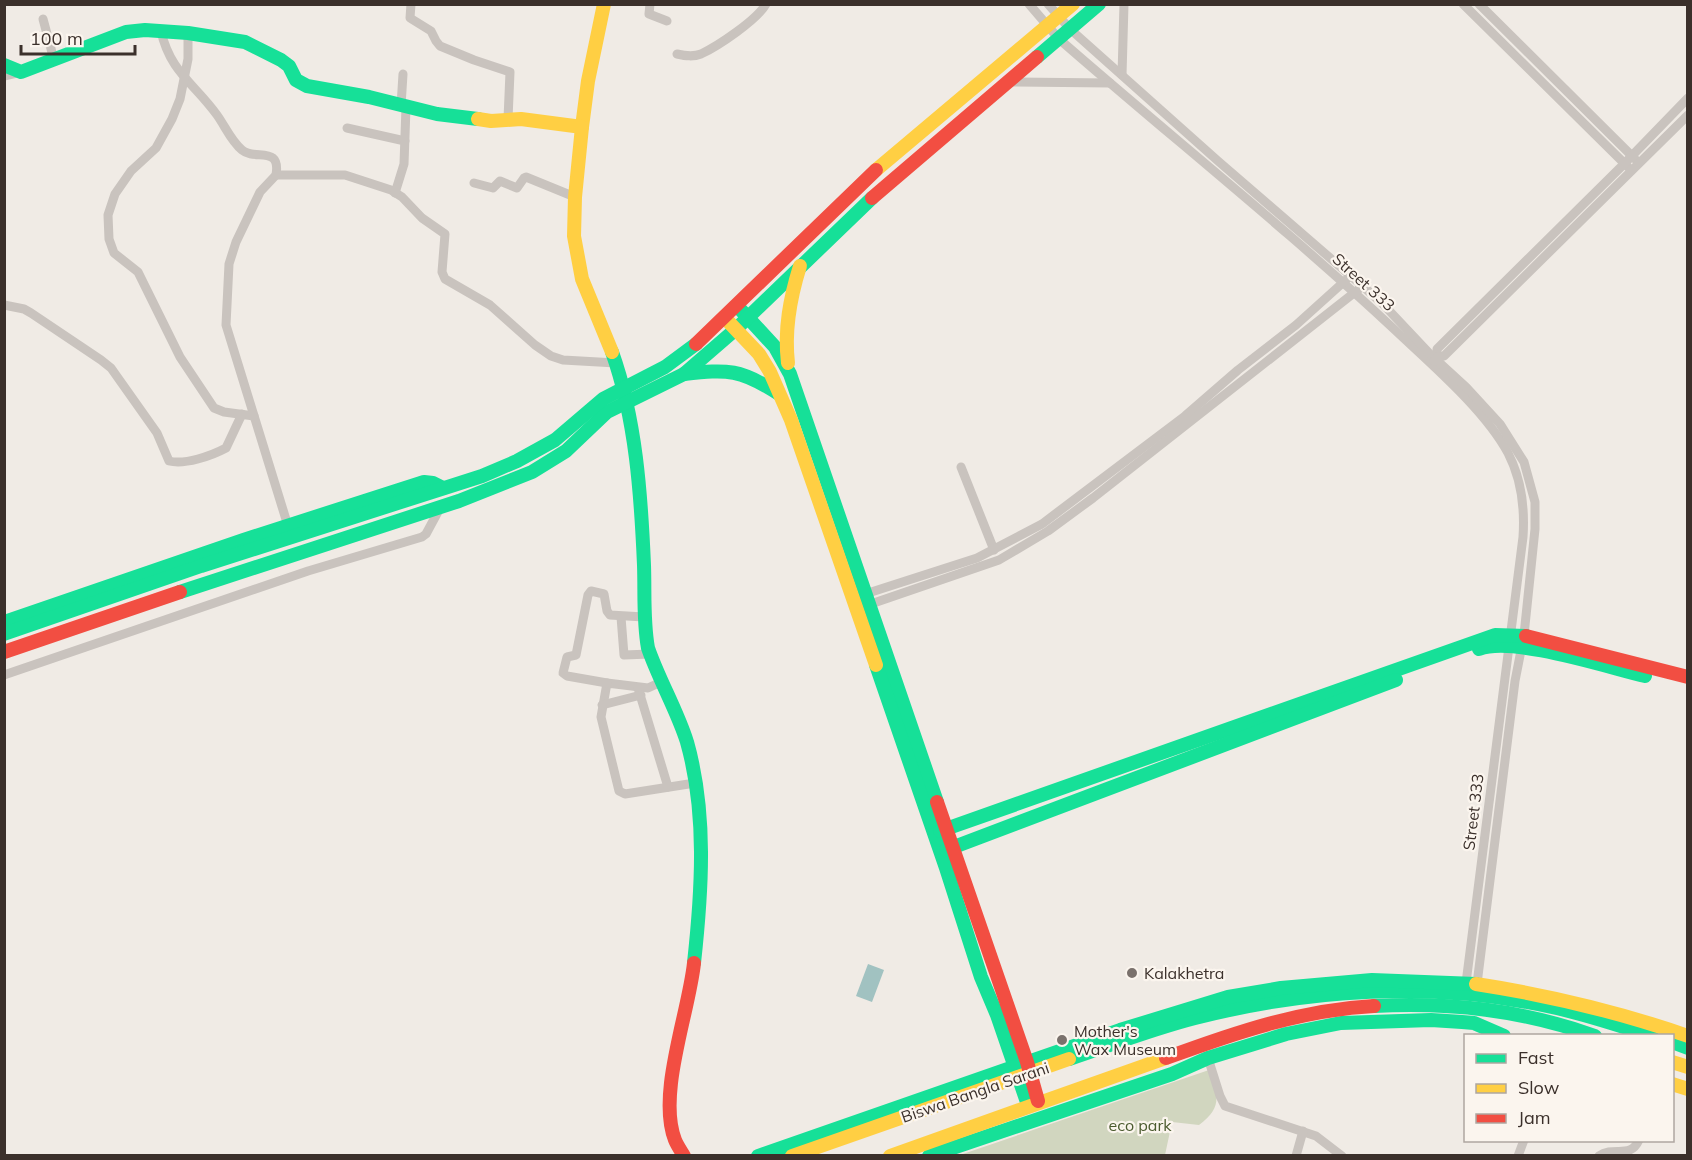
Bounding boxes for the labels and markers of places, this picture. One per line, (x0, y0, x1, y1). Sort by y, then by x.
place label: Kalakhetra (1144, 963, 1224, 983)
marker: Kalakhetra (1125, 966, 1139, 980)
place label: Mother's Wax Museum (1074, 1021, 1176, 1059)
marker: Mother's Wax Museum (1055, 1033, 1069, 1047)

